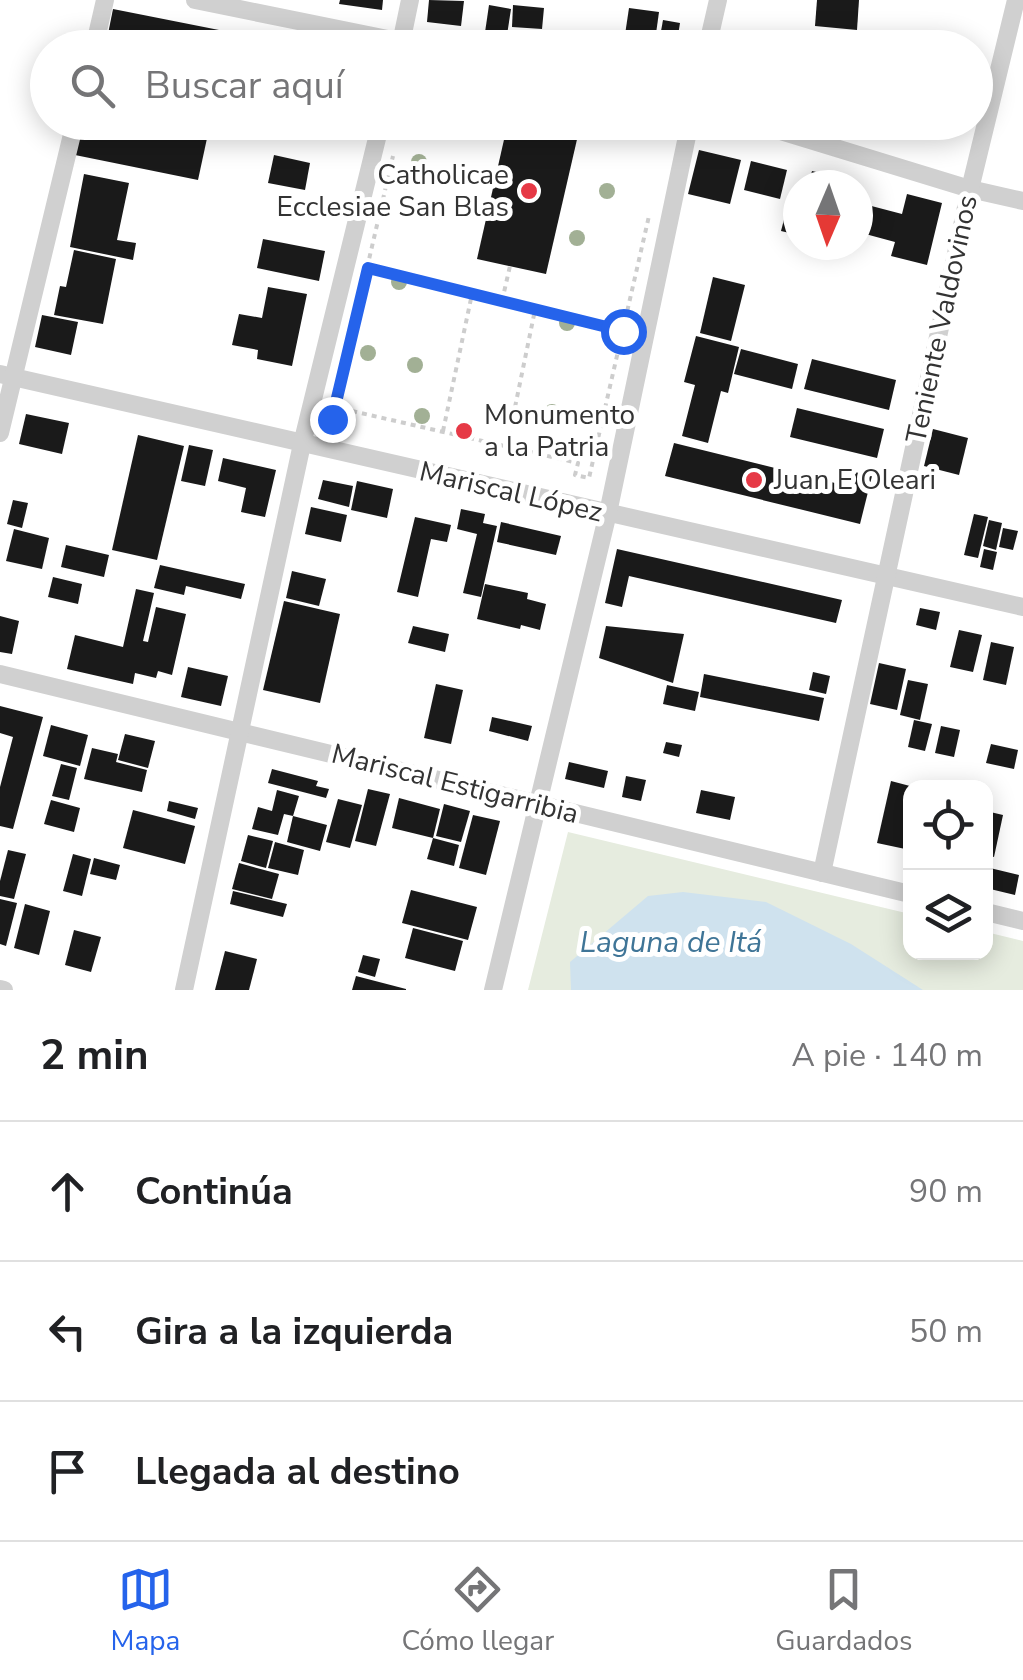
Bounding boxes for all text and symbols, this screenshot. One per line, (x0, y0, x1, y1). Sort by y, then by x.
search box (30, 30, 993, 140)
icon: search (65, 58, 120, 113)
text: Buscar aquí (145, 60, 344, 111)
place label: Catholicae Ecclesiae San Blas (277, 156, 509, 226)
north arrow (783, 170, 873, 260)
marker: Catholicae Ecclesiae San Blas (518, 180, 540, 202)
street label: Teniente Valdovinos (897, 191, 987, 447)
route start (601, 309, 647, 355)
place label: Monumento a la Patria (484, 396, 635, 466)
route end (310, 397, 356, 443)
marker: Monumento a la Patria (453, 420, 475, 442)
street label: Mariscal López (416, 452, 606, 532)
place label: Juan E Oleari (773, 461, 936, 499)
marker: Juan E Oleari (743, 469, 765, 491)
street label: Mariscal Estigarribia (328, 735, 582, 833)
map controls (903, 780, 993, 960)
button: locate (903, 780, 993, 870)
button: layers (903, 870, 993, 960)
water label: Laguna de Itá (580, 922, 762, 963)
text: 2 min (40, 1027, 149, 1084)
text: A pie · 140 m (791, 1034, 983, 1077)
icon: ahead (40, 1164, 95, 1219)
text: Continúa (135, 1166, 293, 1217)
text: 90 m (909, 1170, 983, 1213)
icon: left (40, 1304, 95, 1359)
text: Gira a la izquierda (135, 1306, 453, 1357)
text: 50 m (909, 1310, 983, 1353)
icon: arrive (40, 1444, 95, 1499)
text: Llegada al destino (135, 1446, 460, 1497)
tab: Mapa (111, 1562, 180, 1660)
tab: Cómo llegar (401, 1562, 554, 1660)
tab: Guardados (775, 1562, 912, 1660)

